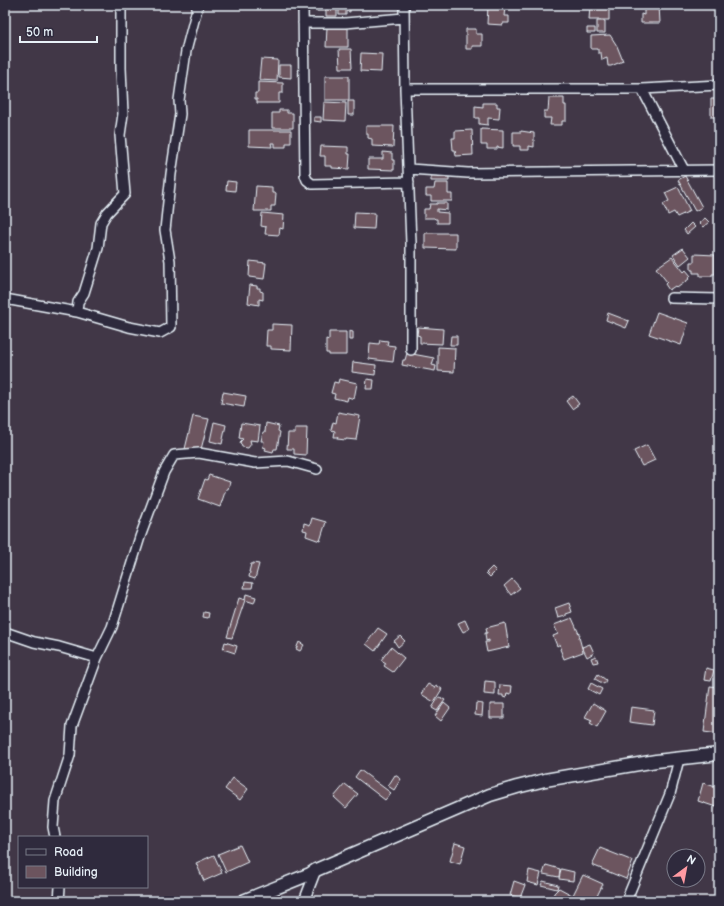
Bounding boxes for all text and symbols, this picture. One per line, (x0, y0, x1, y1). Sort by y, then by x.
scale bar (20, 18, 97, 44)
text: 50 m (26, 25, 53, 40)
legend (18, 836, 148, 888)
text: Road (54, 845, 83, 860)
north arrow (666, 848, 706, 888)
text: N (684, 852, 698, 868)
text: Building (54, 865, 98, 880)

